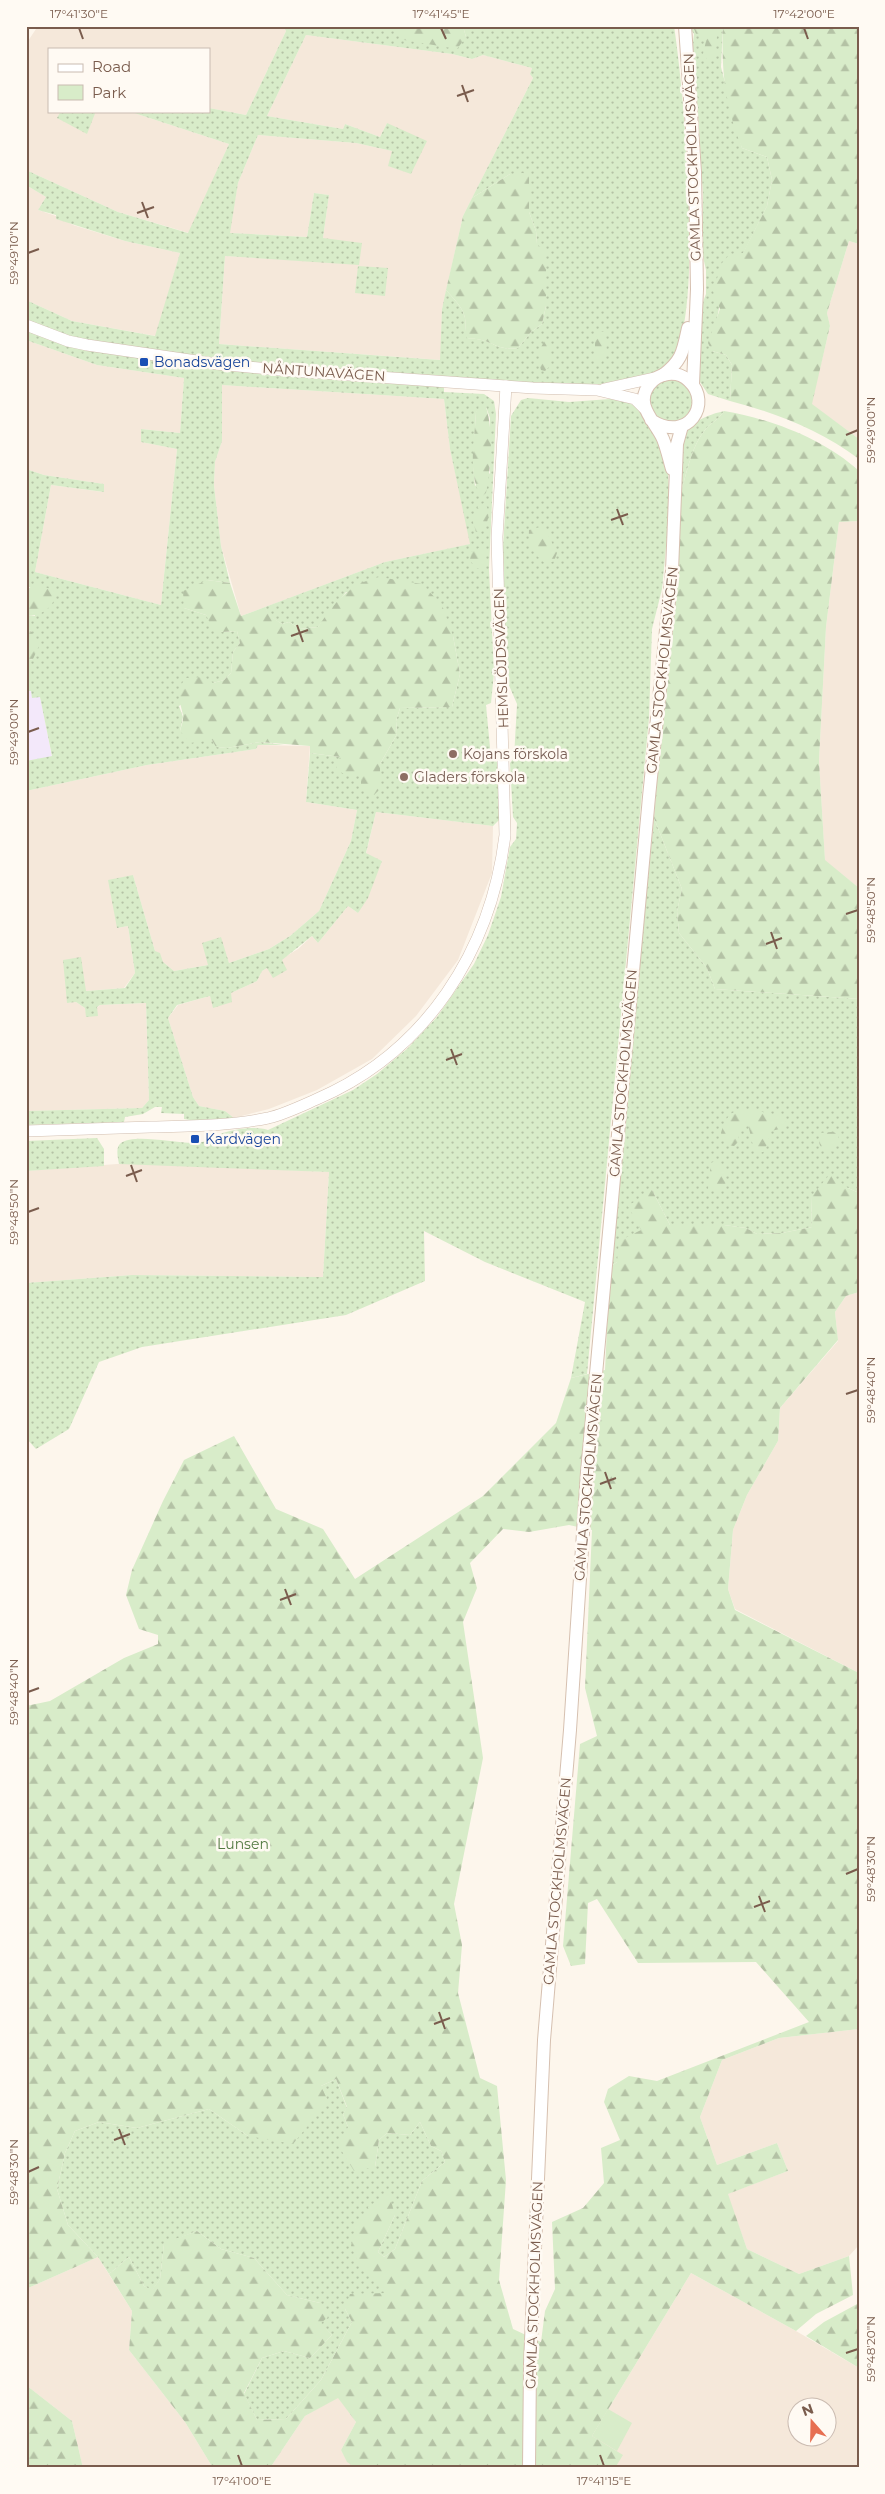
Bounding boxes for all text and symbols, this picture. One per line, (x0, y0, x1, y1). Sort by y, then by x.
text: 17°41'30"E (50, 6, 108, 21)
text: 17°41'45"E (412, 6, 470, 21)
text: 17°42'00"E (773, 6, 835, 21)
legend (48, 48, 210, 112)
street label: GAMLA STOCKHOLMSVÄGEN (679, 53, 705, 261)
text: Road (92, 57, 131, 76)
text: Park (92, 83, 126, 102)
text: 59°49'10"N (6, 221, 21, 285)
place label: Bonadsvägen (154, 353, 250, 371)
marker: Bonadsvägen (138, 356, 150, 368)
street label: NÅNTUNAVÄGEN (262, 358, 386, 385)
text: 59°49'00"N (863, 397, 878, 463)
street label: GAMLA STOCKHOLMSVÄGEN (642, 565, 682, 775)
street label: HEMSLÖJDSVÄGEN (490, 588, 512, 728)
text: 59°49'00"N (6, 699, 21, 765)
place label: Kojans förskola (463, 745, 568, 763)
marker: Kojans förskola (447, 748, 459, 760)
place label: Gladers förskola (414, 768, 526, 786)
marker: Gladers förskola (398, 771, 410, 783)
text: 59°48'50"N (863, 877, 878, 943)
street label: GAMLA STOCKHOLMSVÄGEN (605, 968, 641, 1178)
place label: Kardvägen (205, 1130, 281, 1148)
marker: Kardvägen (189, 1133, 201, 1145)
text: 59°48'50"N (6, 1179, 21, 1245)
text: 59°48'40"N (863, 1357, 878, 1423)
street label: GAMLA STOCKHOLMSVÄGEN (570, 1372, 606, 1582)
text: 59°48'40"N (6, 1659, 21, 1725)
street label: GAMLA STOCKHOLMSVÄGEN (539, 1776, 575, 1986)
park label: Lunsen (217, 1835, 269, 1853)
text: 59°48'30"N (863, 1836, 878, 1902)
text: 59°48'30"N (6, 2139, 21, 2205)
street label: GAMLA STOCKHOLMSVÄGEN (521, 2181, 547, 2389)
text: 59°48'20"N (863, 2316, 878, 2382)
north arrow (788, 2396, 838, 2446)
text: N (799, 2399, 816, 2420)
text: 17°41'00"E (213, 2473, 271, 2488)
text: 17°41'15"E (577, 2473, 631, 2488)

